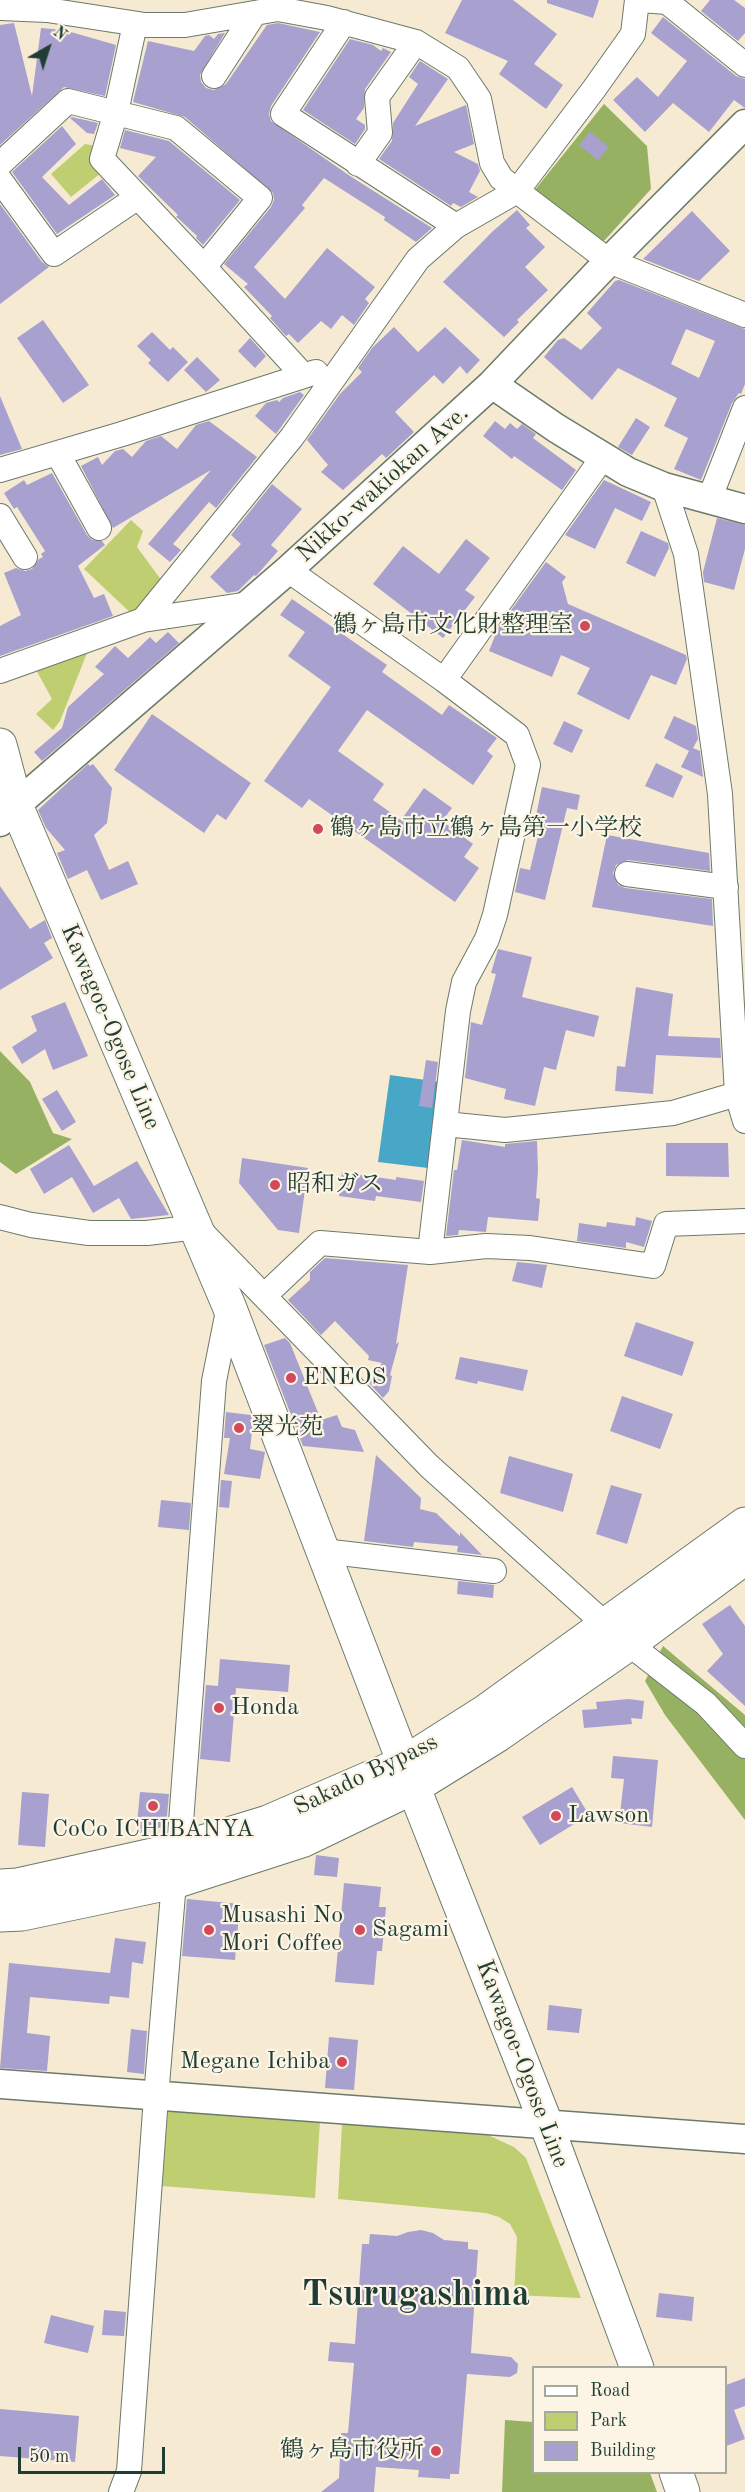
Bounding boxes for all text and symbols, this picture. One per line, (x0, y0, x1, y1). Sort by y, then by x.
north arrow (18, 18, 78, 78)
text: N (50, 24, 69, 44)
street label: Nikko-wakiokan Ave. (291, 399, 475, 569)
place label: 鶴ヶ島市文化財整理室 (333, 612, 573, 640)
marker: 鶴ヶ島市文化財整理室 (578, 619, 592, 633)
place label: 鶴ヶ島市立鶴ヶ島第一小学校 (330, 815, 642, 843)
marker: 鶴ヶ島市立鶴ヶ島第一小学校 (311, 822, 325, 836)
street label: Kawagoe-Ogose Line (54, 920, 166, 1134)
place label: 昭和ガス (287, 1171, 383, 1199)
marker: 昭和ガス (268, 1178, 282, 1192)
place label: ENEOS (303, 1364, 386, 1392)
marker: ENEOS (284, 1371, 298, 1385)
place label: 翠光苑 (251, 1414, 323, 1442)
marker: 翠光苑 (232, 1421, 246, 1435)
place label: Honda (231, 1694, 299, 1722)
marker: Honda (212, 1701, 226, 1715)
street label: Sakado Bypass (289, 1728, 443, 1822)
marker: CoCo ICHIBANYA (146, 1799, 160, 1813)
place label: Lawson (568, 1802, 649, 1830)
marker: Lawson (549, 1809, 563, 1823)
place label: CoCo ICHIBANYA (52, 1816, 254, 1844)
place label: Musashi No Mori Coffee (221, 1902, 343, 1958)
place label: Sagami (372, 1916, 449, 1944)
marker: Musashi No Mori Coffee (202, 1923, 216, 1937)
marker: Sagami (353, 1923, 367, 1937)
street label: Kawagoe-Ogose Line (469, 1956, 575, 2172)
place label: Megane Ichiba (180, 2048, 330, 2076)
marker: Megane Ichiba (335, 2055, 349, 2069)
district label: Tsurugashima (302, 2274, 530, 2318)
legend (532, 2366, 727, 2474)
text: Road (590, 2382, 630, 2400)
text: Park (590, 2412, 627, 2430)
scale bar (21, 2435, 168, 2473)
place label: 鶴ヶ島市役所 (280, 2437, 424, 2465)
text: Building (590, 2442, 655, 2460)
marker: 鶴ヶ島市役所 (429, 2444, 443, 2458)
text: 50 m (29, 2448, 69, 2466)

